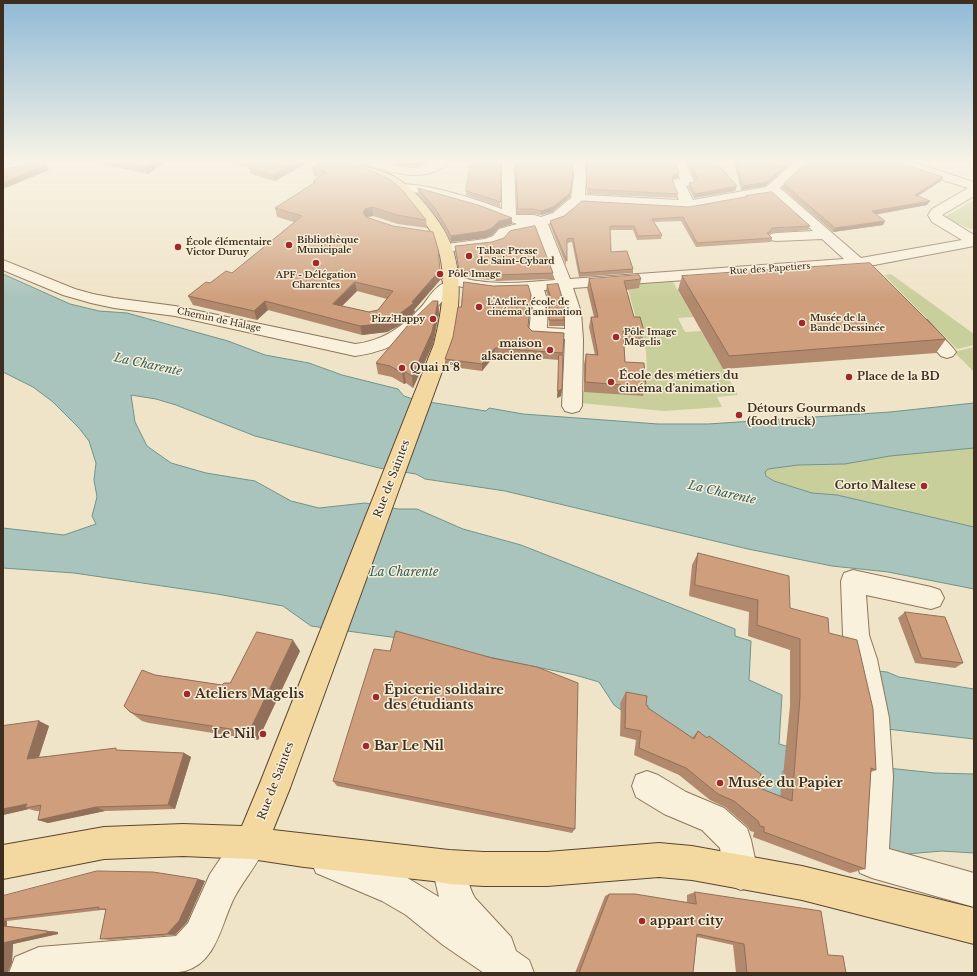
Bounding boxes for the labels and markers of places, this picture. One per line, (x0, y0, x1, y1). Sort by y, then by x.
place label: Bibliothèque Municipale (297, 235, 359, 256)
place label: École élémentaire Victor Duruy (186, 237, 272, 258)
marker: Bibliothèque Municipale (284, 240, 294, 250)
marker: École élémentaire Victor Duruy (173, 242, 183, 252)
place label: Tabac Presse de Saint-Cybard (477, 246, 555, 267)
marker: Tabac Presse de Saint-Cybard (464, 251, 474, 261)
marker: APF - Délégation Charentes (311, 258, 321, 268)
marker: Pôle Image (435, 269, 445, 279)
place label: Pôle Image (448, 269, 501, 279)
place label: APF - Délégation Charentes (276, 270, 356, 291)
place label: L'Atelier, école de cinéma d'animation (487, 297, 582, 318)
marker: L'Atelier, école de cinéma d'animation (474, 302, 484, 312)
place label: Musée de la Bande Dessinée (810, 313, 885, 334)
place label: Pizz'Happy (371, 314, 425, 324)
marker: Pizz'Happy (428, 314, 438, 324)
marker: Musée de la Bande Dessinée (797, 318, 807, 328)
place label: Pôle Image Magelis (624, 327, 677, 348)
marker: Pôle Image Magelis (611, 332, 621, 342)
place label: maison alsacienne (481, 337, 542, 363)
marker: maison alsacienne (545, 345, 555, 355)
place label: Quai n°8 (410, 361, 460, 375)
marker: Quai n°8 (397, 363, 407, 373)
place label: École des métiers du cinéma d'animation (619, 369, 738, 395)
place label: Place de la BD (857, 370, 940, 384)
marker: Place de la BD (844, 372, 854, 382)
marker: École des métiers du cinéma d'animation (606, 377, 616, 387)
place label: Détours Gourmands (food truck) (747, 402, 866, 428)
marker: Détours Gourmands (food truck) (734, 410, 744, 420)
place label: Corto Maltese (835, 479, 916, 493)
marker: Corto Maltese (919, 481, 929, 491)
place label: Épicerie solidaire des étudiants (384, 682, 504, 713)
place label: Ateliers Magelis (195, 686, 304, 702)
marker: Ateliers Magelis (182, 689, 192, 699)
marker: Épicerie solidaire des étudiants (371, 692, 381, 702)
place label: Le Nil (213, 726, 255, 742)
marker: Le Nil (258, 729, 268, 739)
place label: Bar Le Nil (374, 738, 444, 754)
marker: Bar Le Nil (361, 741, 371, 751)
place label: Musée du Papier (728, 775, 843, 791)
marker: Musée du Papier (715, 778, 725, 788)
place label: appart city (650, 913, 723, 929)
marker: appart city (637, 916, 647, 926)

